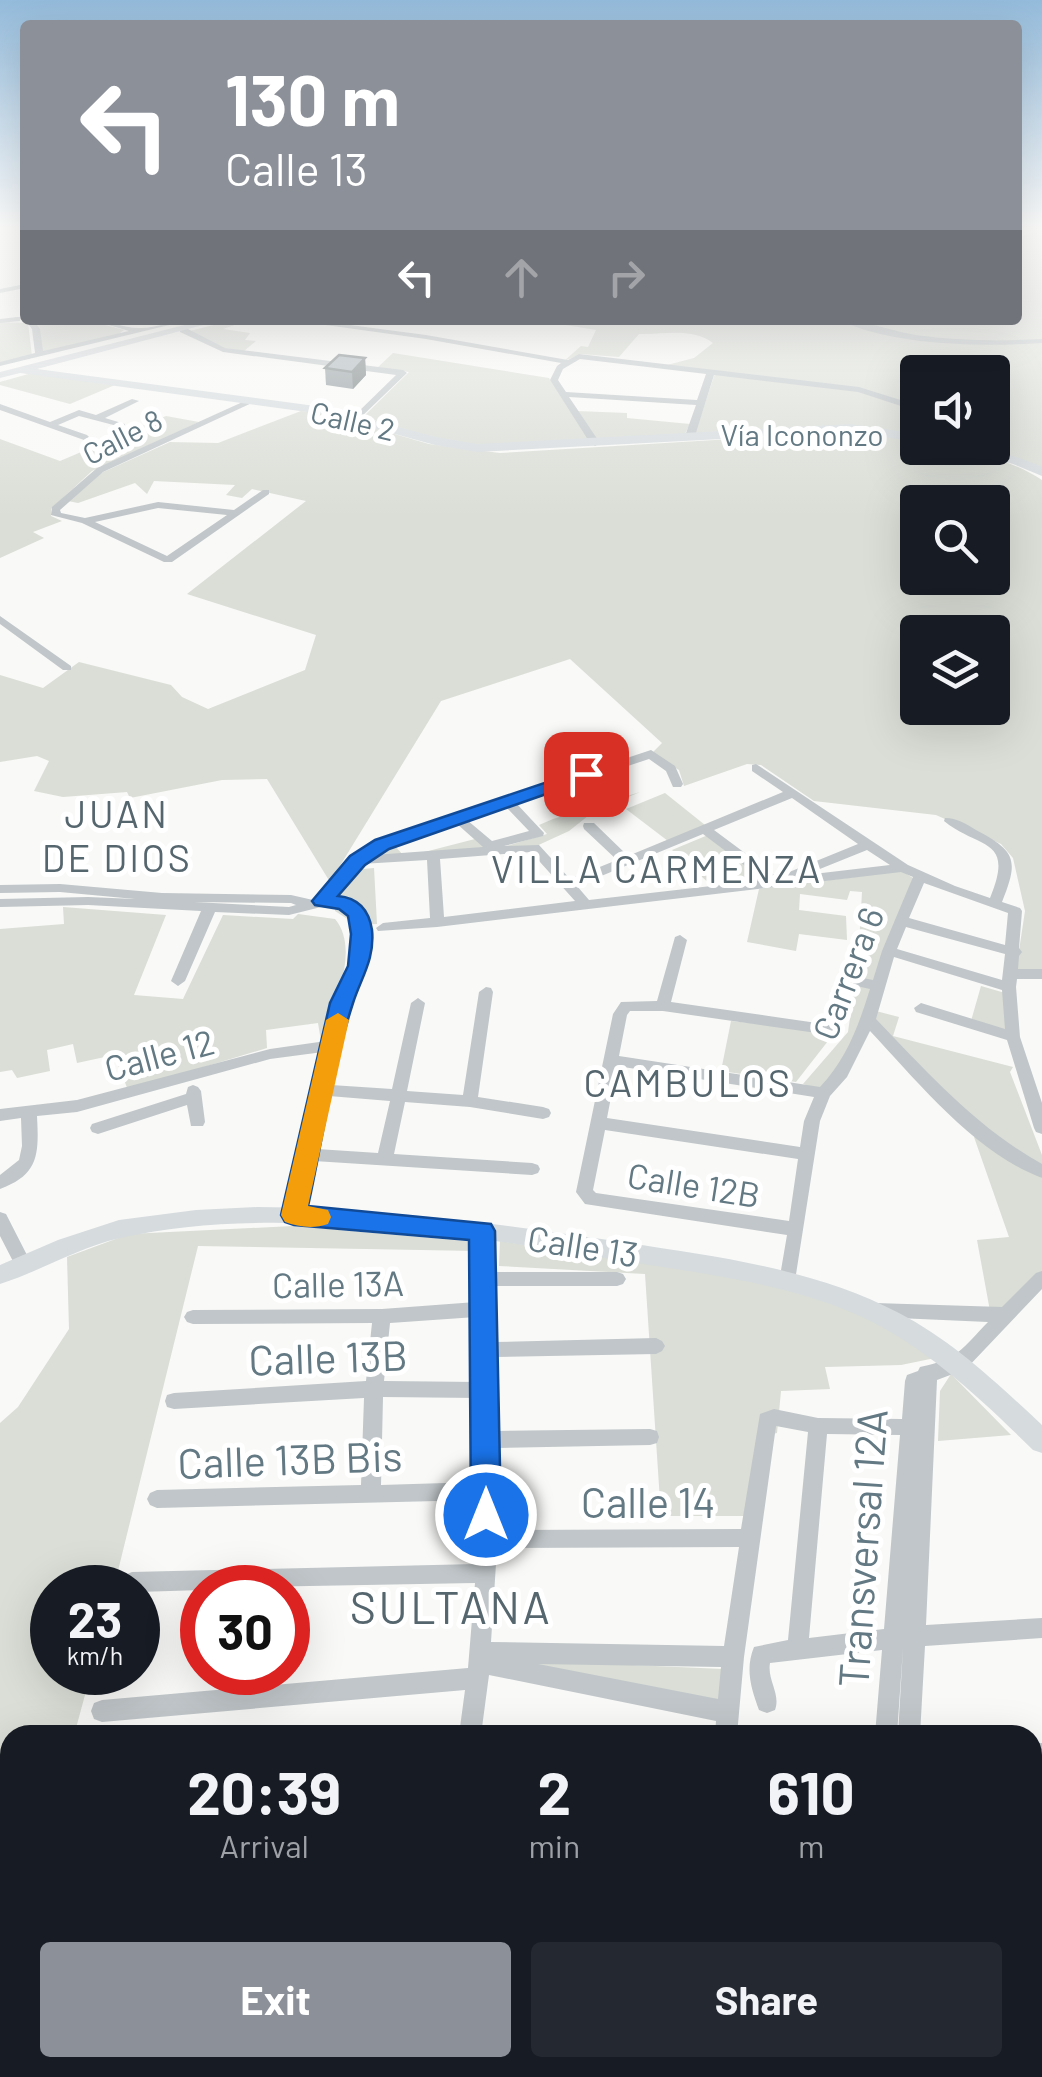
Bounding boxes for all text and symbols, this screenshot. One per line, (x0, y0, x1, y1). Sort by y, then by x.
text: 130 m (225, 56, 400, 140)
icon: left (60, 60, 190, 190)
text: Calle 13 (225, 141, 368, 195)
icon: left (389, 250, 444, 305)
icon: ahead (494, 250, 549, 305)
icon: right (599, 250, 654, 305)
map controls (900, 355, 1010, 725)
button: sound (900, 355, 1010, 465)
street label: Calle 2 (307, 393, 399, 447)
street label: Calle 8 (76, 401, 168, 471)
street label: Vía Icononzo (720, 416, 884, 452)
button: search (900, 485, 1010, 595)
button: layers (900, 615, 1010, 725)
pin (544, 732, 629, 817)
icon: arrive (559, 747, 614, 802)
district label: JUAN DE DIOS (42, 790, 192, 880)
district label: VILLA CARMENZA (491, 845, 823, 891)
street label: Carrera 6 (803, 901, 891, 1045)
street label: Calle 12 (100, 1019, 218, 1089)
district label: CAMBULOS (583, 1059, 793, 1105)
street label: Calle 12B (625, 1153, 763, 1215)
street label: Calle 13 (525, 1216, 641, 1274)
street label: Calle 13A (272, 1261, 404, 1305)
street label: Calle 13B (247, 1328, 409, 1384)
street label: Transversal 12A (826, 1407, 896, 1689)
street label: Calle 13B Bis (177, 1429, 403, 1487)
position arrow (434, 1463, 538, 1567)
street label: Calle 14 (581, 1476, 715, 1526)
speed limit sign: 30 (180, 1565, 310, 1695)
district label: SULTANA (350, 1579, 552, 1633)
text: 23 (68, 1588, 122, 1648)
text: km/h (67, 1640, 123, 1670)
text: 20:39 (187, 1755, 341, 1827)
text: 2 (538, 1755, 571, 1827)
text: 610 (767, 1755, 855, 1827)
text: Arrival (219, 1826, 309, 1864)
text: min (528, 1826, 580, 1864)
text: m (798, 1826, 824, 1864)
button: Exit (40, 1942, 511, 2057)
button: Share (531, 1942, 1002, 2057)

